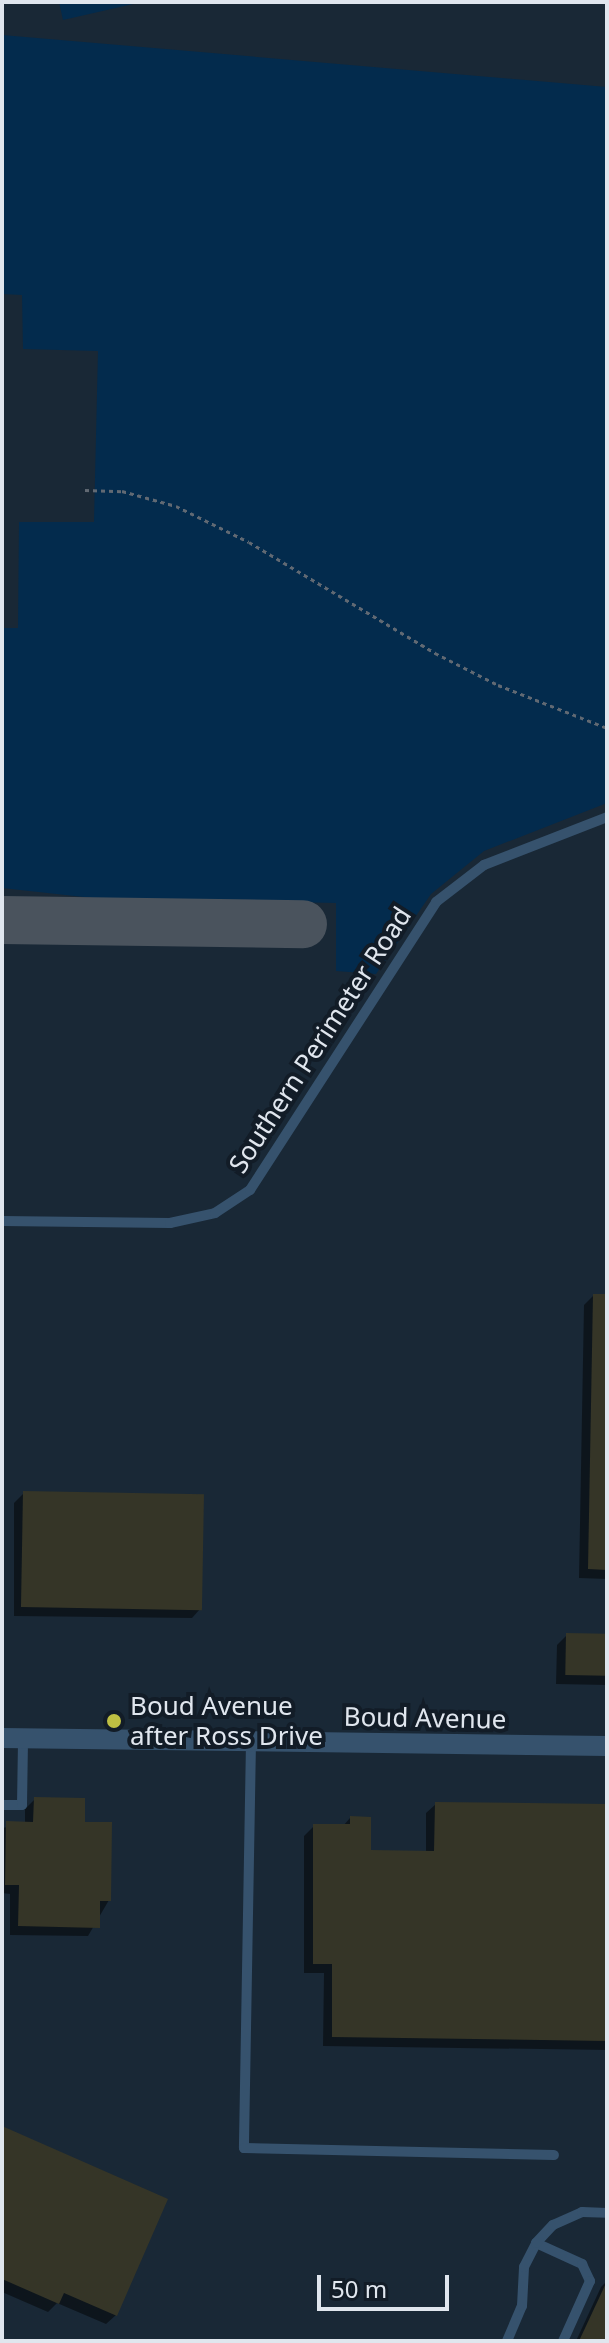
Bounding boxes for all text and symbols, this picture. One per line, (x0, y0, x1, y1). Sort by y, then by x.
street label: Southern Perimeter Road (222, 901, 418, 1179)
place label: Boud Avenue after Ross Drive (130, 1690, 323, 1752)
street label: Boud Avenue (343, 1701, 507, 1735)
marker: Boud Avenue after Ross Drive (105, 1712, 123, 1730)
scale bar (321, 2259, 453, 2309)
text: 50 m (331, 2272, 387, 2305)

